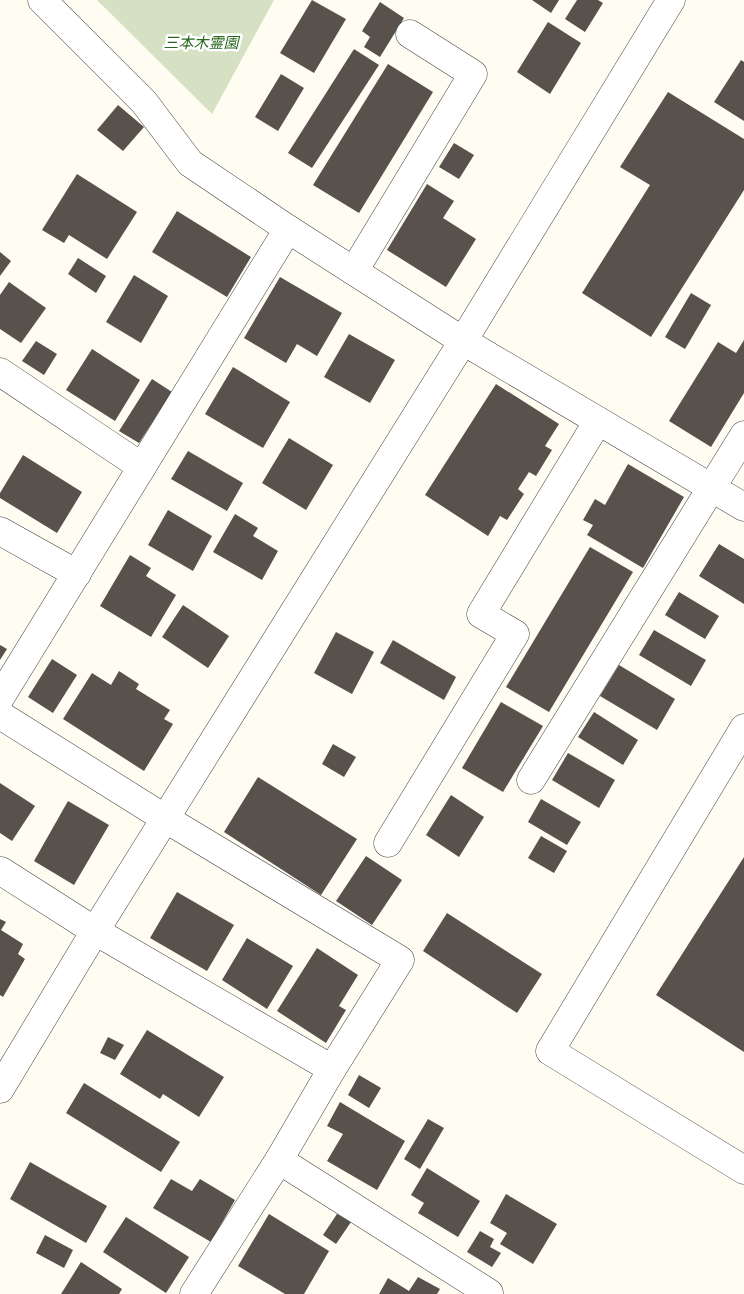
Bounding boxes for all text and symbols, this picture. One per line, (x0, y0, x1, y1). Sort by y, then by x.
park label: 三本木霊園 (163, 32, 240, 52)

